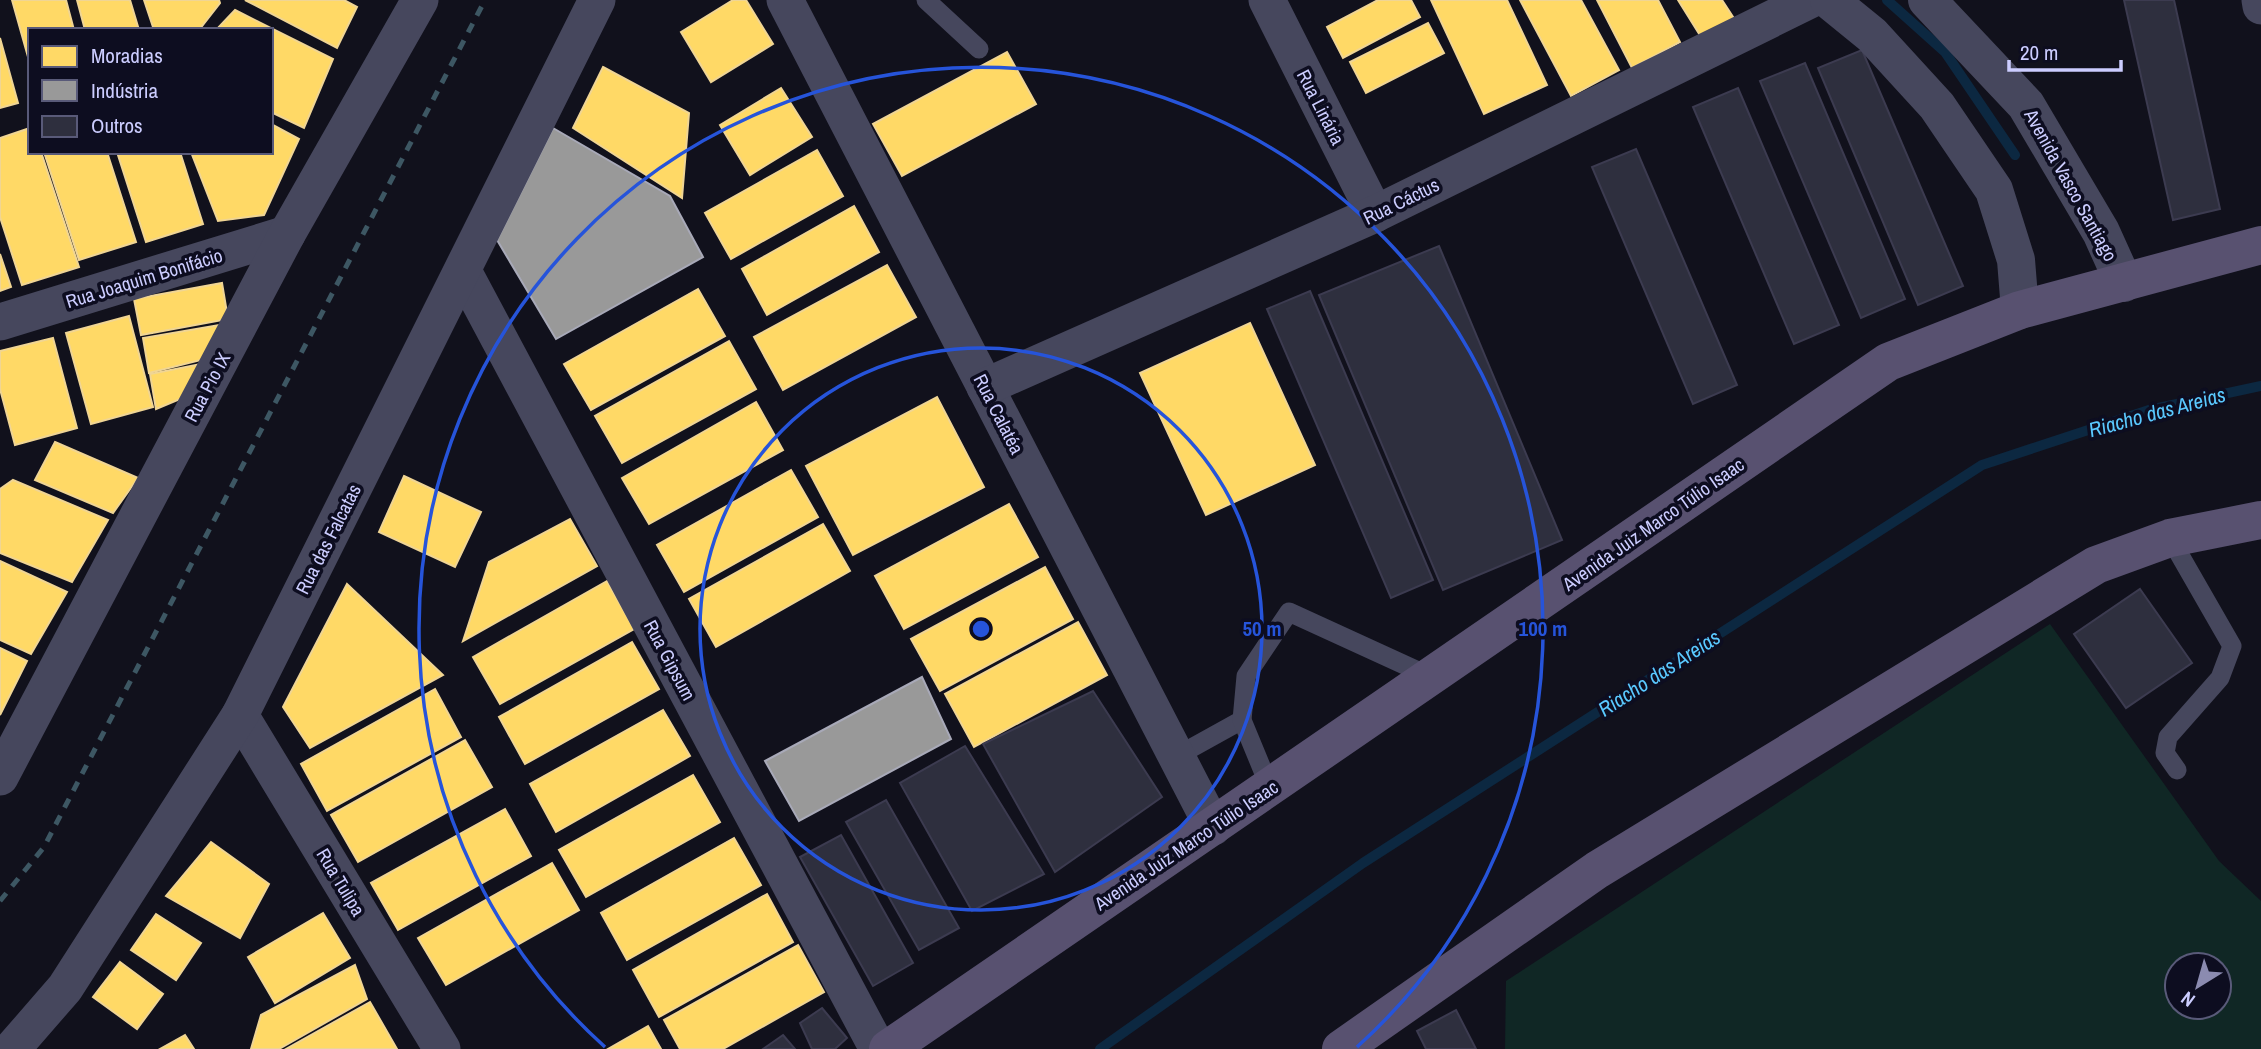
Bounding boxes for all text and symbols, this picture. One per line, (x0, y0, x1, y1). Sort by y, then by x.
legend (28, 28, 273, 154)
scale bar (2009, 28, 2121, 72)
text: 20 m (2020, 38, 2058, 67)
text: Moradias (91, 41, 163, 70)
street label: Rua Linária (1291, 65, 1351, 149)
text: Indústria (91, 76, 158, 105)
street label: Avenida Vasco Santiago (2018, 103, 2124, 266)
text: Outros (91, 111, 143, 140)
street label: Rua Cáctus (1359, 171, 1443, 231)
street label: Rua Joaquim Bonifácio (62, 242, 226, 314)
street label: Rua Pio IX (178, 347, 236, 426)
street label: Rua Calatéa (968, 370, 1030, 459)
water label: Riacho das Areias (2085, 380, 2229, 444)
street label: Avenida Juiz Marco Túlio Isaac (1556, 451, 1749, 597)
street label: Rua das Falcatas (289, 479, 367, 599)
text: 50 m (1242, 614, 1282, 643)
text: 100 m (1519, 614, 1567, 643)
street label: Rua Gipsum (638, 615, 702, 705)
centre of rings (969, 617, 993, 641)
water label: Riacho das Areias (1592, 622, 1726, 723)
street label: Avenida Juiz Marco Túlio Isaac (1088, 774, 1283, 917)
street label: Rua Tulipa (311, 843, 372, 921)
north arrow (2163, 951, 2233, 1021)
text: N (2175, 986, 2200, 1013)

